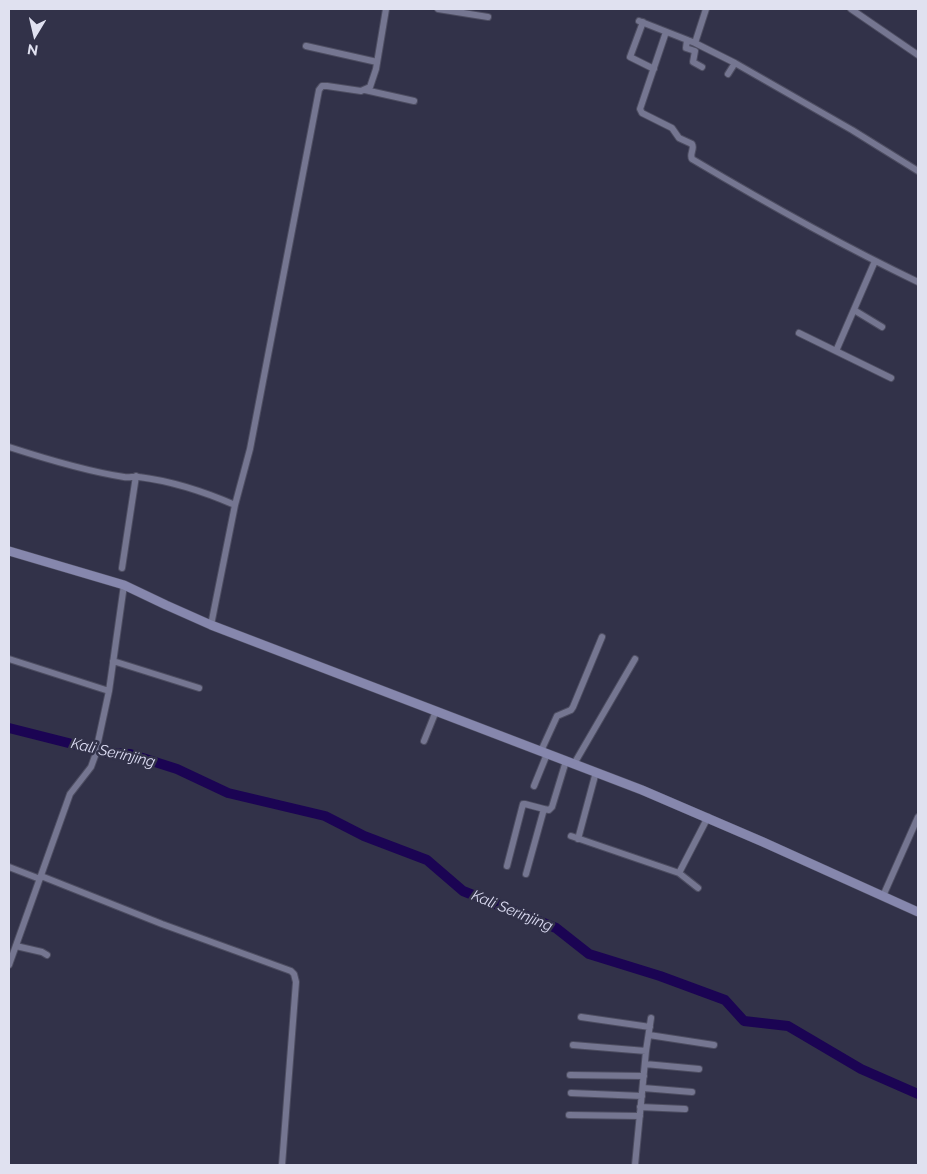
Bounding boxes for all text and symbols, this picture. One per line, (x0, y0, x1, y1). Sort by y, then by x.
north arrow (10, 10, 60, 60)
text: N (26, 41, 39, 59)
water label: Kali Serinjing (69, 735, 157, 771)
water label: Kali Serinjing (469, 887, 555, 935)

